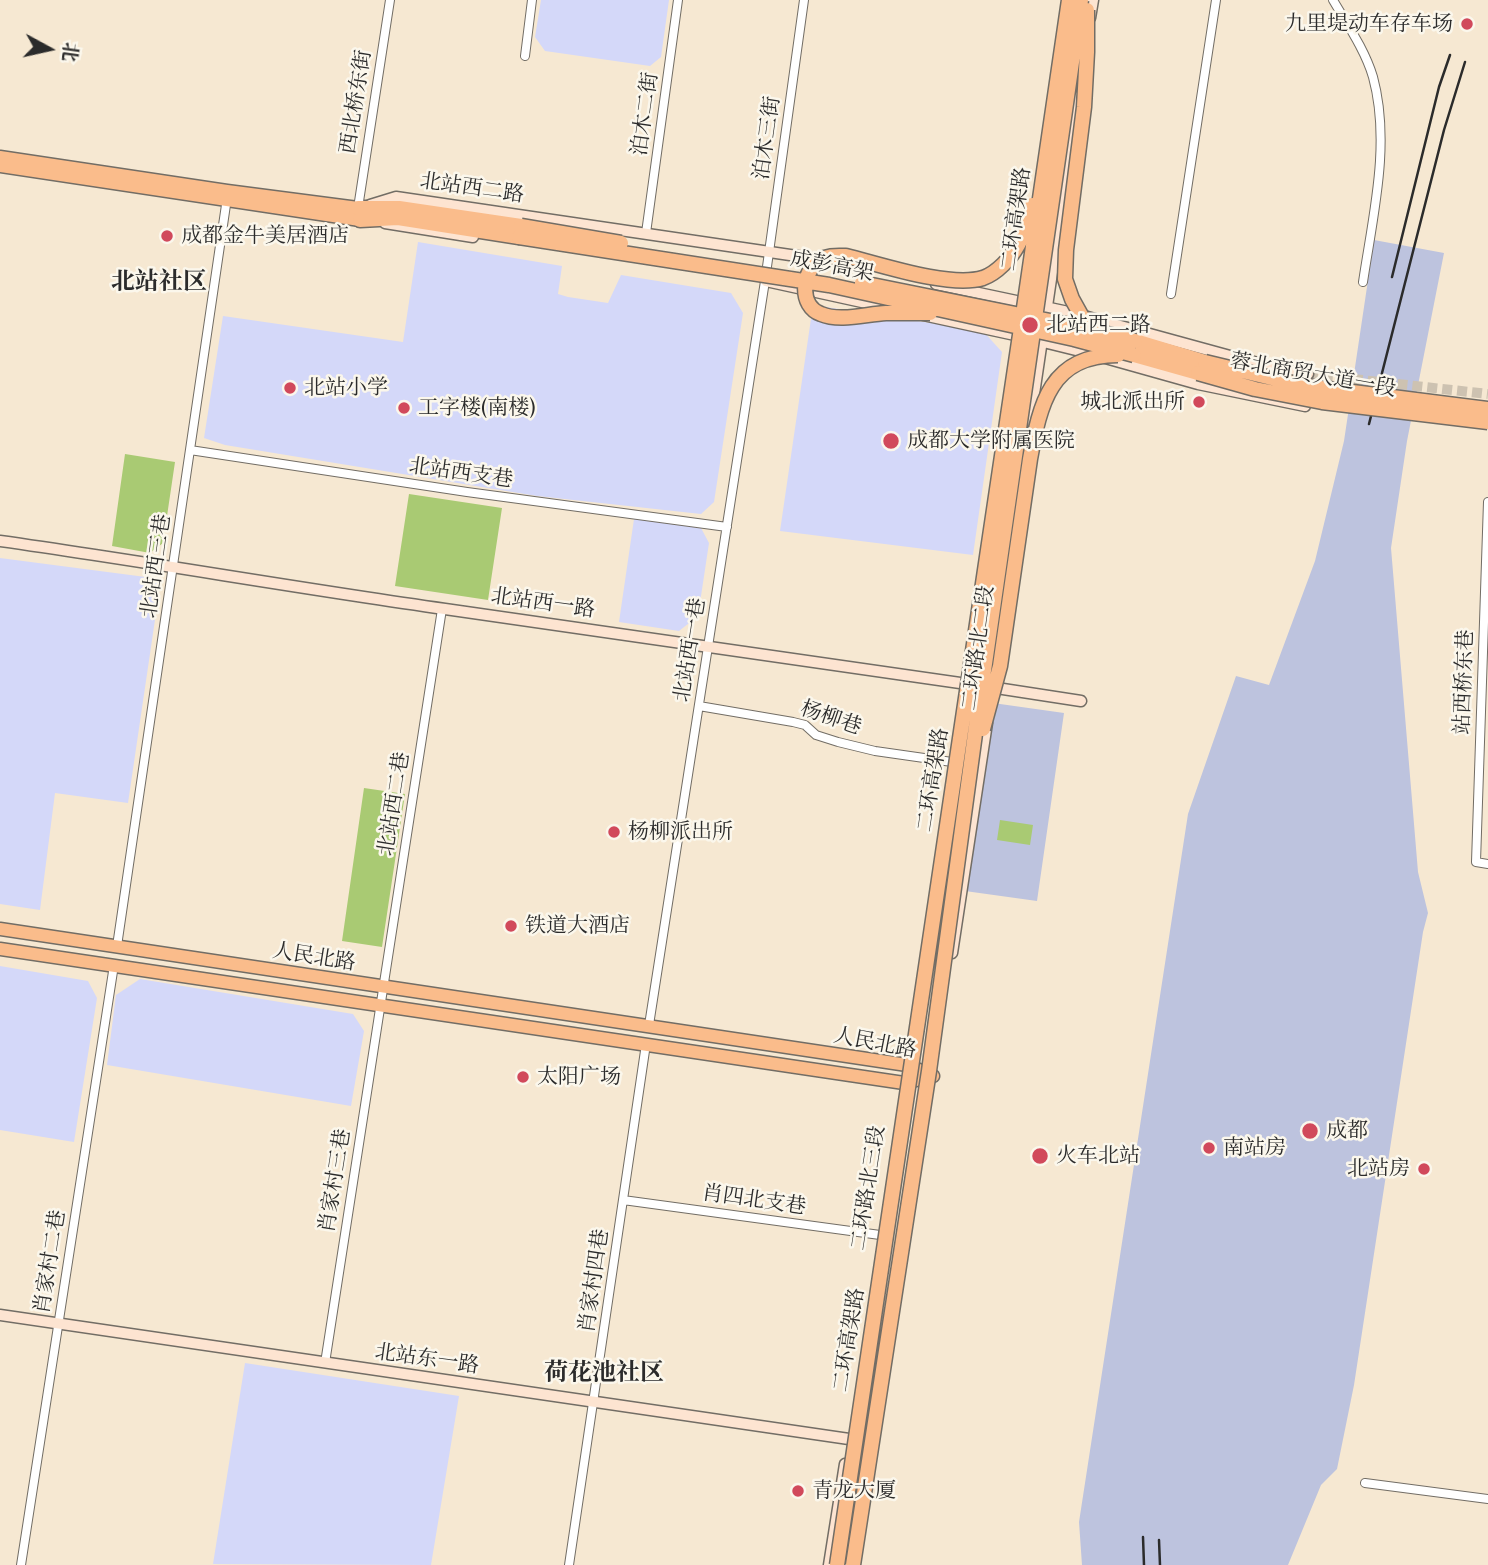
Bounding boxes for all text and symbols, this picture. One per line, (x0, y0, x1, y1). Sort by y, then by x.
place label: 九里堤动车存车场 (1285, 11, 1453, 37)
north arrow (14, 14, 84, 84)
marker: 九里堤动车存车场 (1459, 16, 1475, 32)
text: 北 (58, 41, 83, 63)
street label: 西北桥东街 (335, 48, 377, 156)
street label: 泊木二街 (627, 71, 663, 157)
street label: 泊木三街 (749, 95, 785, 181)
street label: 二环高架路 (996, 165, 1036, 273)
street label: 北站西二路 (418, 168, 526, 208)
place label: 成都金牛美居酒店 (181, 223, 349, 249)
marker: 成都金牛美居酒店 (159, 228, 175, 244)
street label: 成彭高架 (788, 246, 876, 286)
district label: 北站社区 (111, 268, 207, 296)
place label: 北站西二路 (1046, 312, 1151, 338)
marker: 北站西二路 (1020, 315, 1040, 335)
street label: 蓉北商贸大道一段 (1228, 348, 1398, 402)
place label: 北站小学 (304, 375, 388, 401)
marker: 北站小学 (282, 380, 298, 396)
place label: 城北派出所 (1080, 389, 1185, 415)
marker: 城北派出所 (1191, 394, 1207, 410)
place label: 工字楼(南楼) (418, 395, 536, 421)
marker: 工字楼(南楼) (396, 400, 412, 416)
place label: 成都大学附属医院 (907, 428, 1075, 454)
marker: 成都大学附属医院 (881, 431, 901, 451)
street label: 北站西支巷 (407, 453, 515, 493)
street label: 北站西三巷 (136, 512, 176, 620)
street label: 北站西一路 (489, 583, 597, 623)
street label: 二环路北二段 (957, 584, 999, 712)
street label: 北站西一巷 (669, 596, 711, 704)
street label: 站西桥东巷 (1450, 629, 1478, 735)
street label: 杨柳巷 (797, 696, 865, 740)
street label: 二环高架路 (912, 726, 954, 834)
street label: 北站西二巷 (373, 750, 415, 858)
place label: 杨柳派出所 (628, 819, 733, 845)
marker: 杨柳派出所 (606, 824, 622, 840)
place label: 铁道大酒店 (525, 913, 630, 939)
marker: 铁道大酒店 (503, 918, 519, 934)
street label: 人民北路 (271, 938, 357, 976)
street label: 人民北路 (831, 1023, 919, 1063)
place label: 太阳广场 (537, 1064, 621, 1090)
marker: 太阳广场 (515, 1069, 531, 1085)
place label: 成都 (1326, 1118, 1368, 1144)
marker: 成都 (1300, 1121, 1320, 1141)
street label: 二环路北三段 (846, 1124, 890, 1252)
street label: 肖家村三巷 (314, 1127, 356, 1235)
place label: 南站房 (1223, 1135, 1286, 1161)
marker: 南站房 (1201, 1140, 1217, 1156)
place label: 火车北站 (1056, 1143, 1140, 1169)
marker: 火车北站 (1030, 1146, 1050, 1166)
place label: 北站房 (1347, 1156, 1410, 1182)
marker: 北站房 (1416, 1161, 1432, 1177)
street label: 肖四北支巷 (700, 1180, 808, 1220)
street label: 肖家村二巷 (29, 1208, 71, 1316)
street label: 肖家村四巷 (574, 1227, 614, 1335)
street label: 二环高架路 (828, 1286, 870, 1394)
street label: 北站东一路 (373, 1339, 481, 1379)
district label: 荷花池社区 (544, 1359, 664, 1387)
place label: 青龙大厦 (812, 1478, 896, 1504)
marker: 青龙大厦 (790, 1483, 806, 1499)

